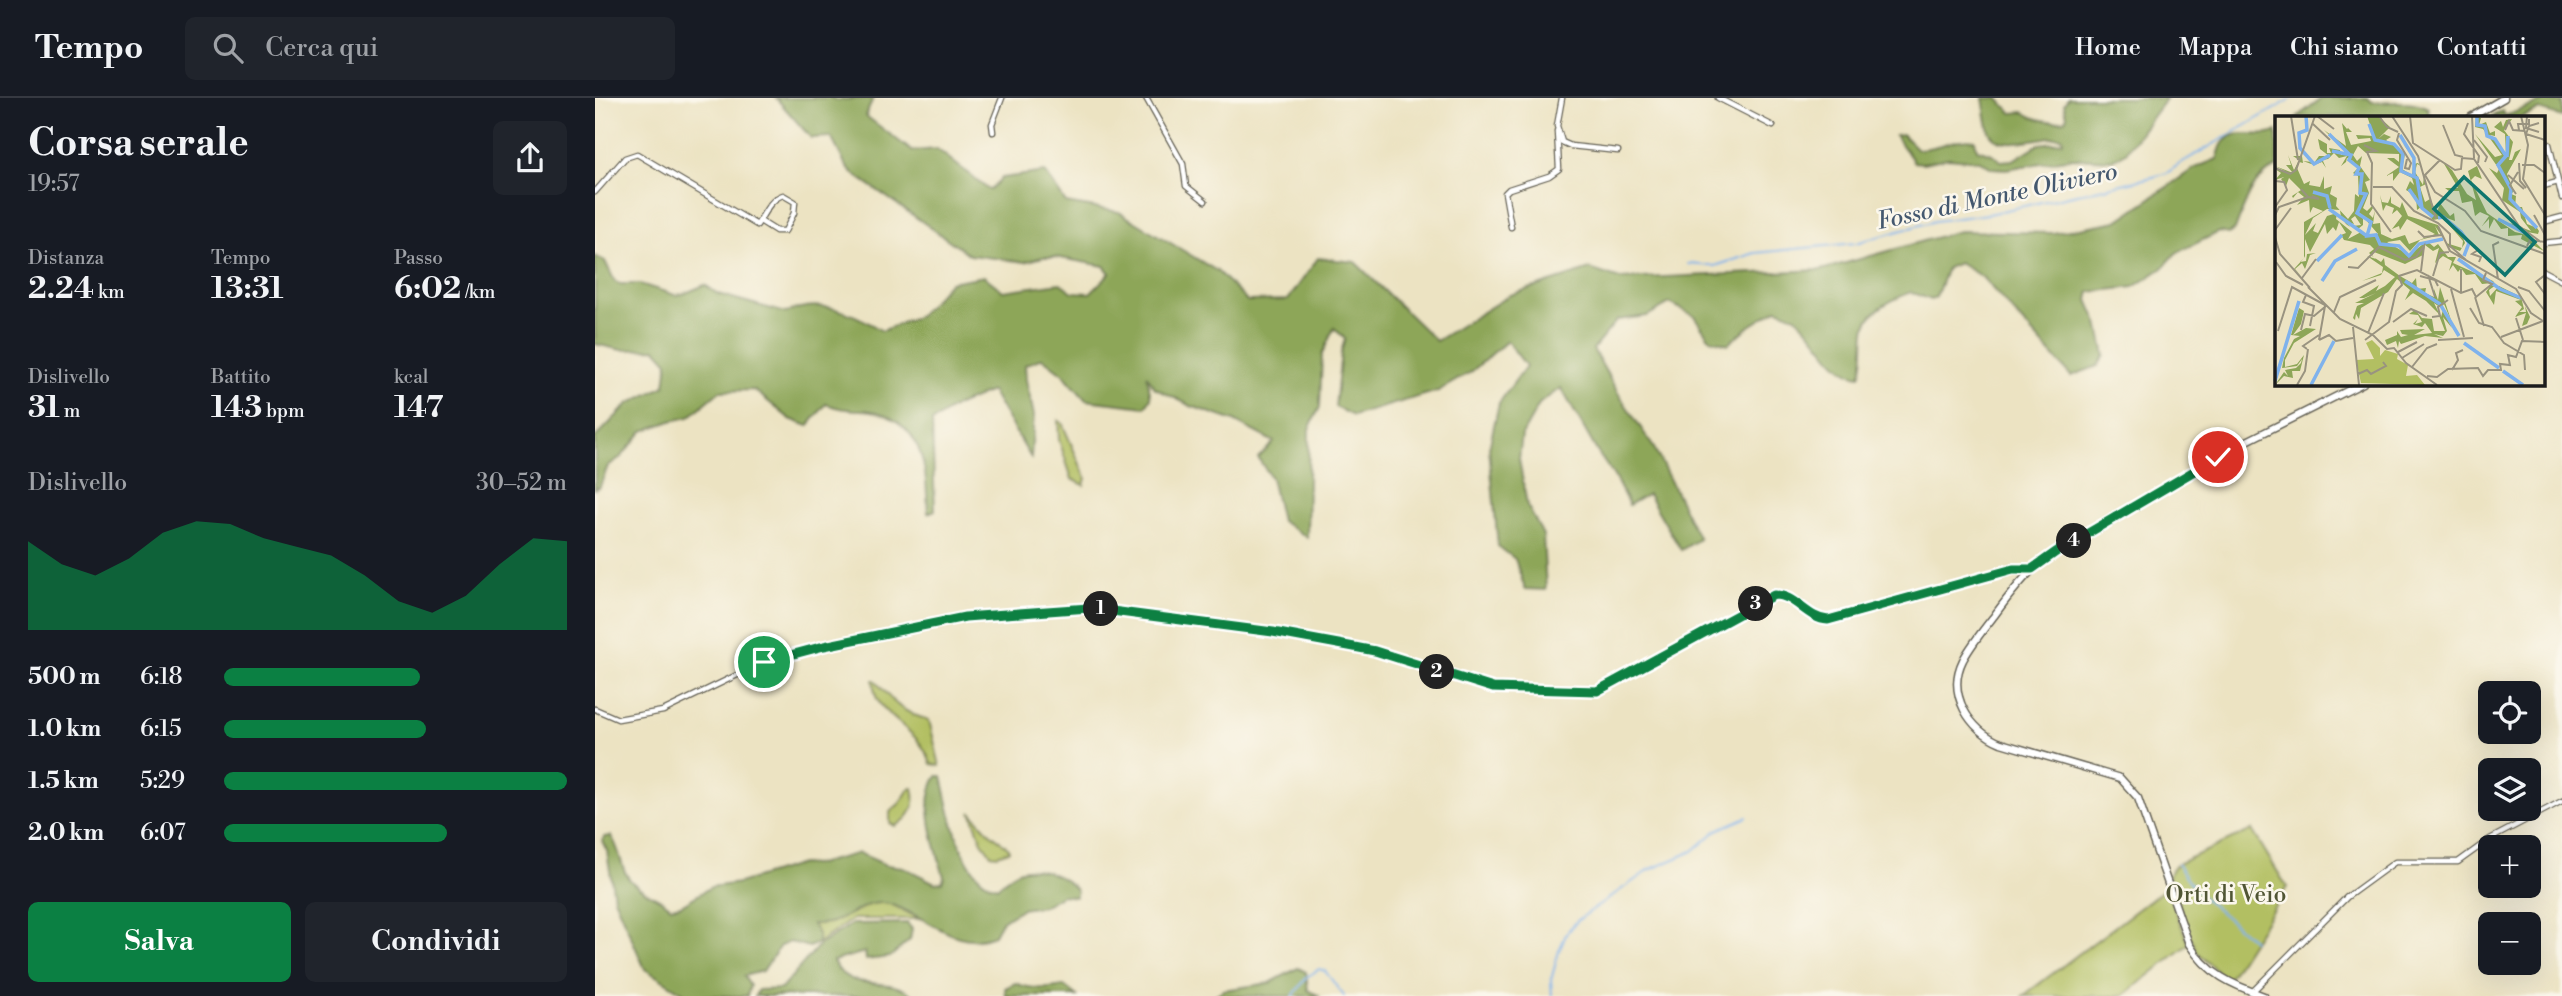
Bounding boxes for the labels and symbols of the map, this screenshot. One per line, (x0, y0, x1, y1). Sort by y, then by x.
inset map (2275, 116, 2545, 385)
water label: Fosso di Monte Oliviero (1874, 157, 2120, 237)
pin (2188, 427, 2248, 487)
pin: 4 (2057, 524, 2091, 558)
pin: 3 (1739, 587, 1773, 622)
pin: 1 (1084, 592, 1119, 626)
pin (734, 632, 794, 692)
pin: 2 (1419, 654, 1455, 690)
park label: Orti di Veio (2165, 881, 2287, 909)

